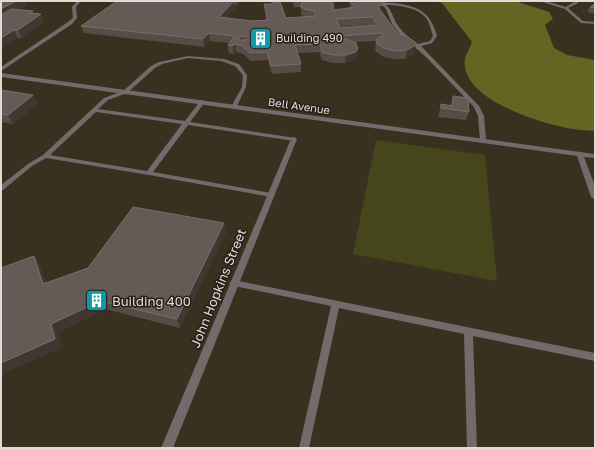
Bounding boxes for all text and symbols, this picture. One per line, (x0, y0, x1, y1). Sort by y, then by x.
building icon: Building 490 (247, 25, 273, 51)
place label: Building 490 (276, 31, 343, 44)
street label: Bell Avenue (267, 95, 331, 116)
street label: John Hopkins Street (187, 226, 249, 350)
building icon: Building 400 (84, 288, 110, 314)
place label: Building 400 (112, 293, 191, 309)

